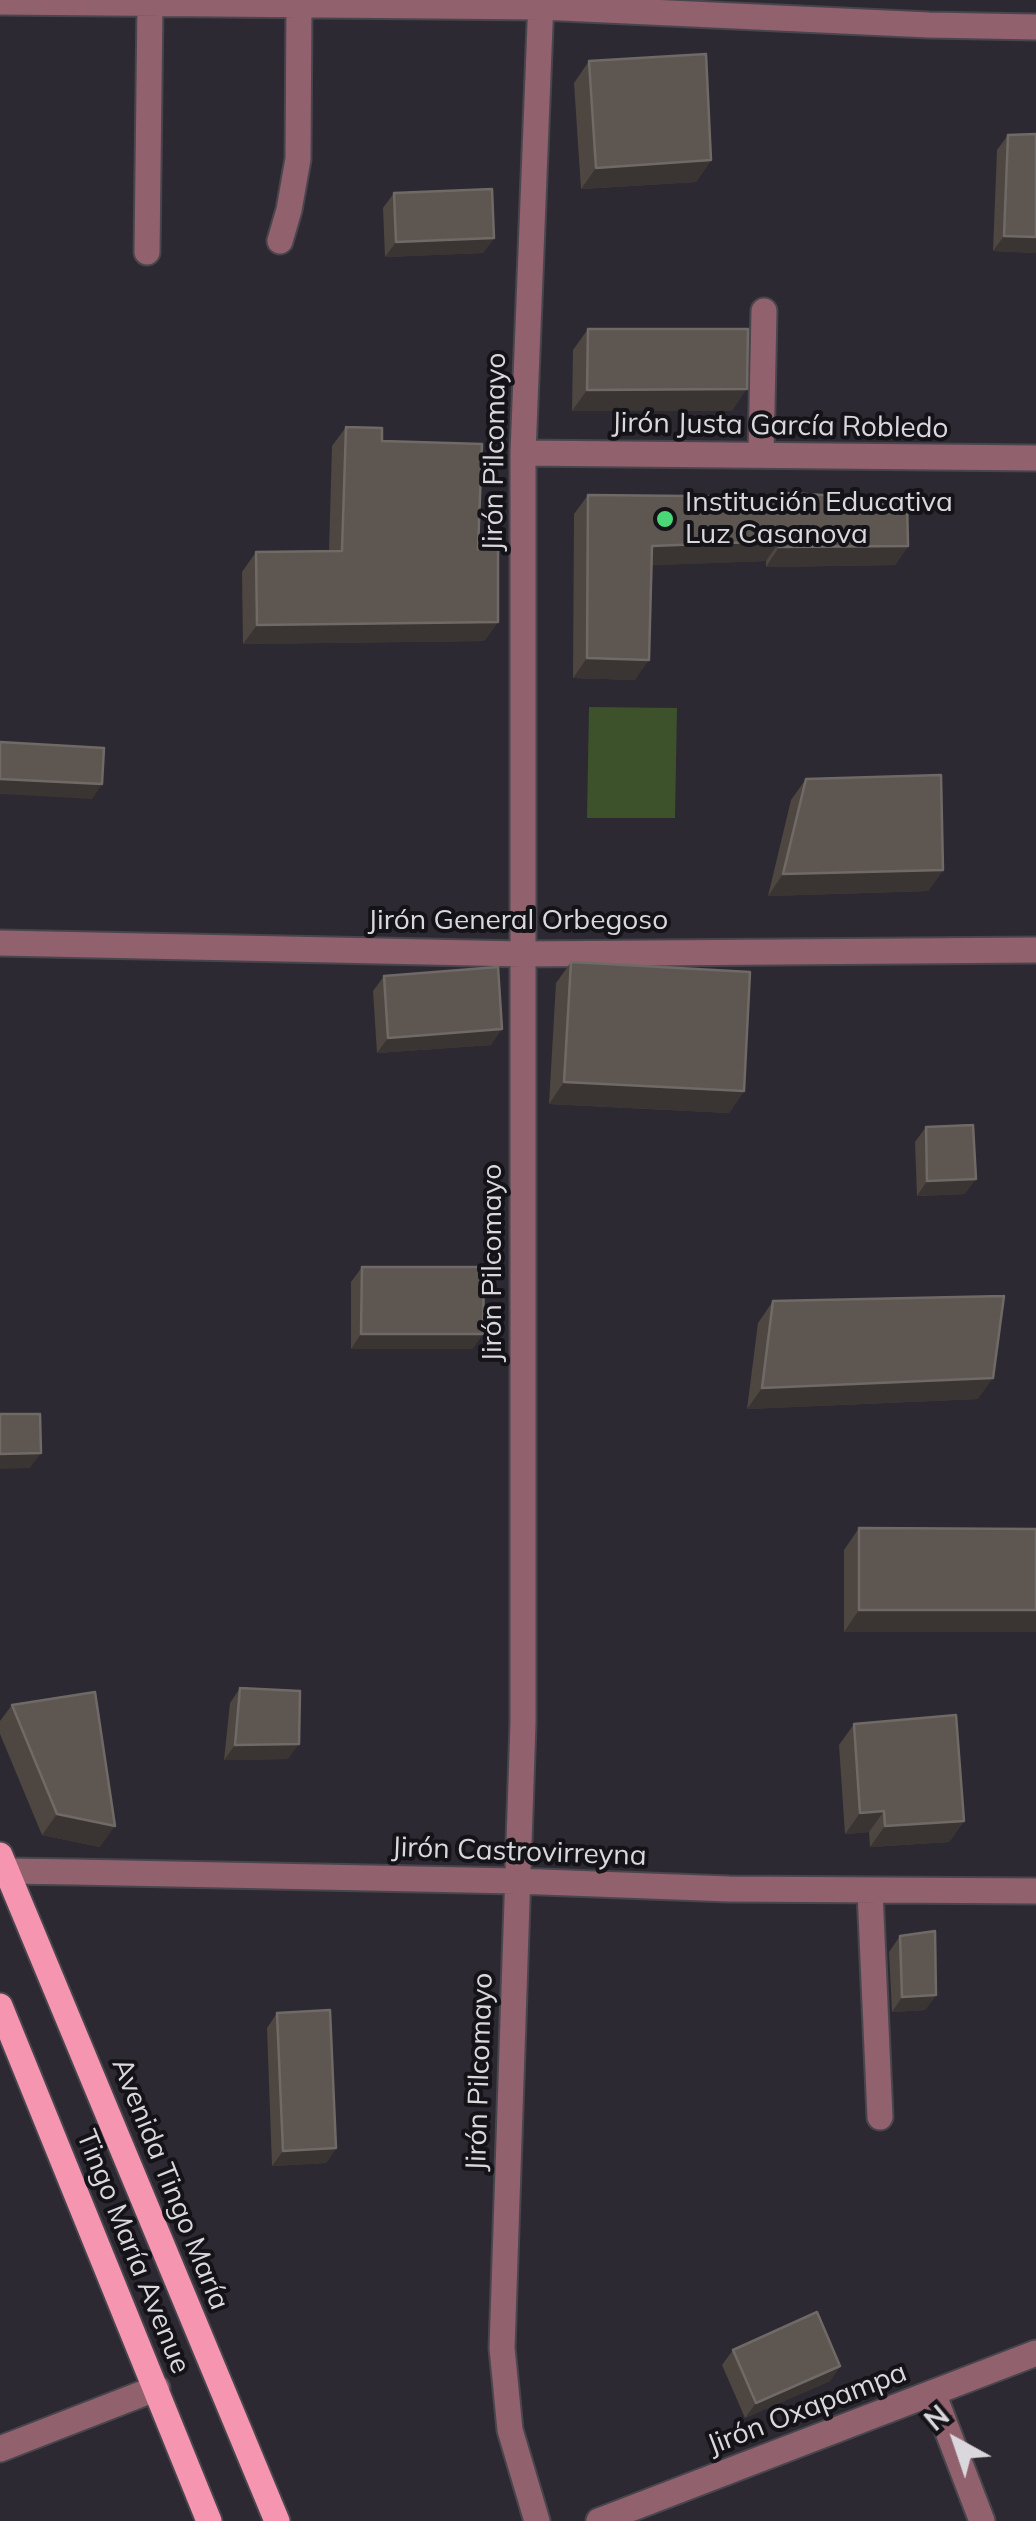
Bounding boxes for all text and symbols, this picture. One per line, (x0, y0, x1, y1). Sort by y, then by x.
street label: Jirón Pilcomayo (476, 352, 514, 552)
street label: Jirón Justa García Robledo (611, 406, 949, 446)
place label: Institución Educativa Luz Casanova (685, 486, 953, 552)
marker: Institución Educativa Luz Casanova (654, 508, 676, 530)
street label: Jirón General Orbegoso (368, 904, 668, 938)
street label: Jirón Pilcomayo (476, 1164, 510, 1362)
street label: Jirón Castrovirreyna (391, 1831, 647, 1873)
street label: Jirón Pilcomayo (460, 1972, 500, 2172)
street label: Avenida Tingo María (104, 2053, 236, 2315)
street label: Tingo María Avenue (69, 2125, 197, 2379)
street label: Jirón Oxapampa (703, 2356, 911, 2462)
north arrow (906, 2391, 1006, 2491)
text: N (917, 2397, 956, 2438)

